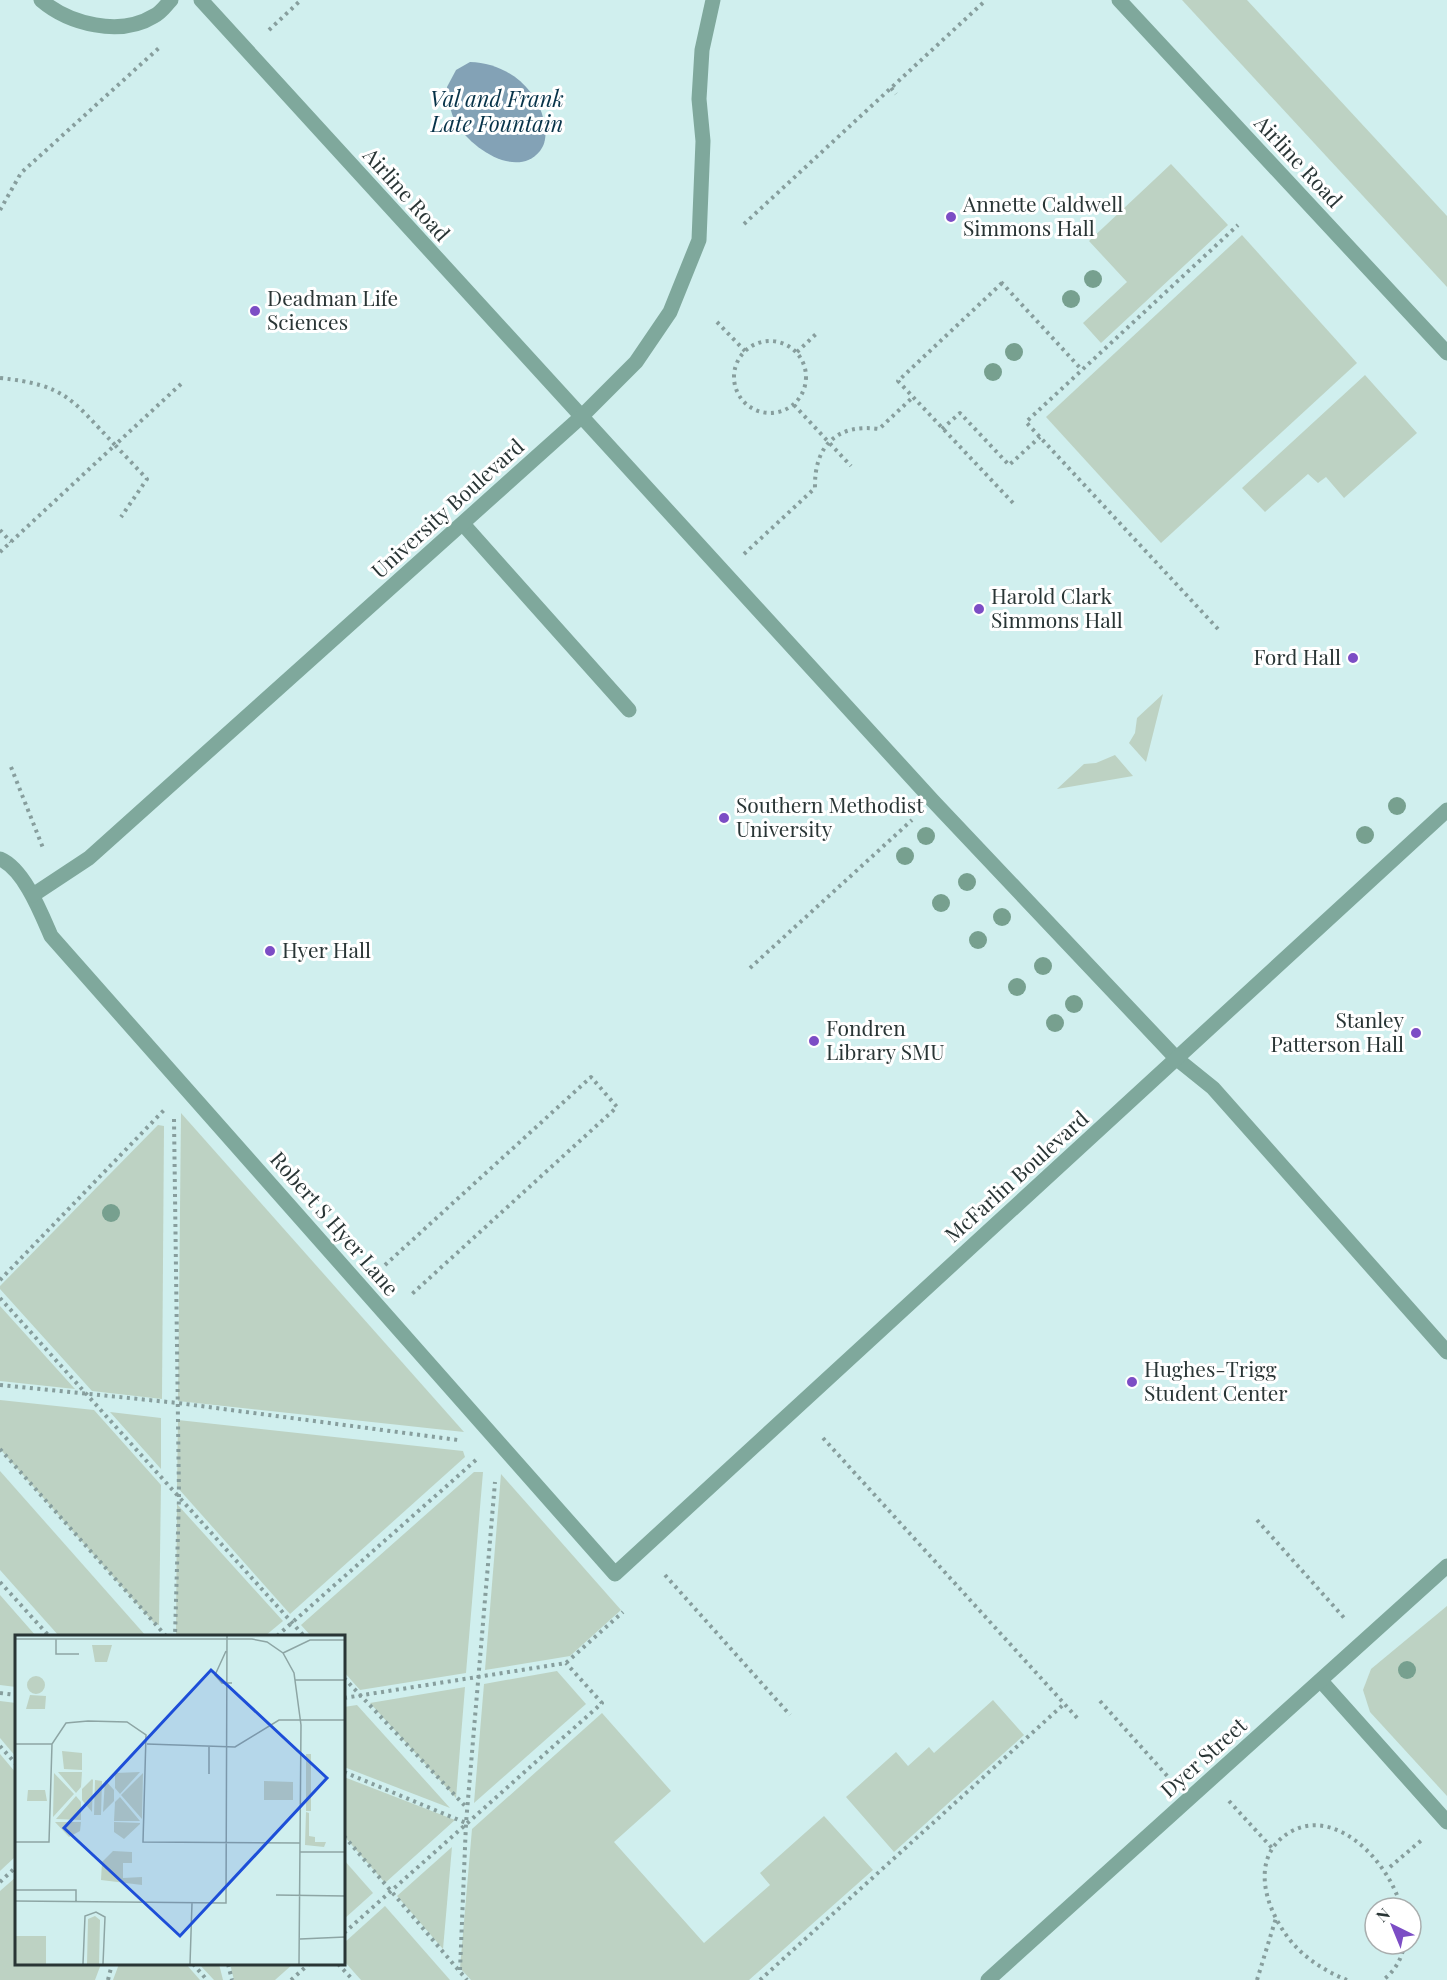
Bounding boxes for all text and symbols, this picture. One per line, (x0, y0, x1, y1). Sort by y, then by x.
water label: Val and Frank Late Fountain (430, 83, 564, 138)
street label: Airline Road (1249, 108, 1349, 213)
street label: Airline Road (357, 140, 457, 246)
place label: Annette Caldwell Simmons Hall (962, 189, 1123, 241)
marker: Annette Caldwell Simmons Hall (944, 210, 958, 224)
place label: Deadman Life Sciences (267, 283, 398, 335)
marker: Deadman Life Sciences (248, 304, 262, 318)
street label: University Boulevard (365, 432, 529, 583)
place label: Harold Clark Simmons Hall (991, 581, 1123, 633)
marker: Harold Clark Simmons Hall (972, 602, 986, 616)
place label: Ford Hall (1253, 642, 1341, 670)
marker: Ford Hall (1346, 651, 1360, 665)
place label: Southern Methodist University (736, 790, 924, 842)
marker: Southern Methodist University (717, 811, 731, 825)
place label: Hyer Hall (282, 935, 371, 963)
marker: Hyer Hall (263, 944, 277, 958)
place label: Stanley Patterson Hall (1270, 1005, 1404, 1057)
place label: Fondren Library SMU (826, 1013, 945, 1065)
marker: Stanley Patterson Hall (1409, 1026, 1423, 1040)
marker: Fondren Library SMU (807, 1034, 821, 1048)
street label: McFarlin Boulevard (938, 1104, 1093, 1247)
street label: Robert S Hyer Lane (265, 1145, 406, 1301)
place label: Hughes-Trigg Student Center (1144, 1354, 1288, 1406)
marker: Hughes-Trigg Student Center (1125, 1375, 1139, 1389)
inset map (15, 1635, 345, 1965)
street label: Dyer Street (1154, 1710, 1252, 1803)
north arrow (1363, 1896, 1423, 1956)
text: N (1371, 1903, 1394, 1926)

